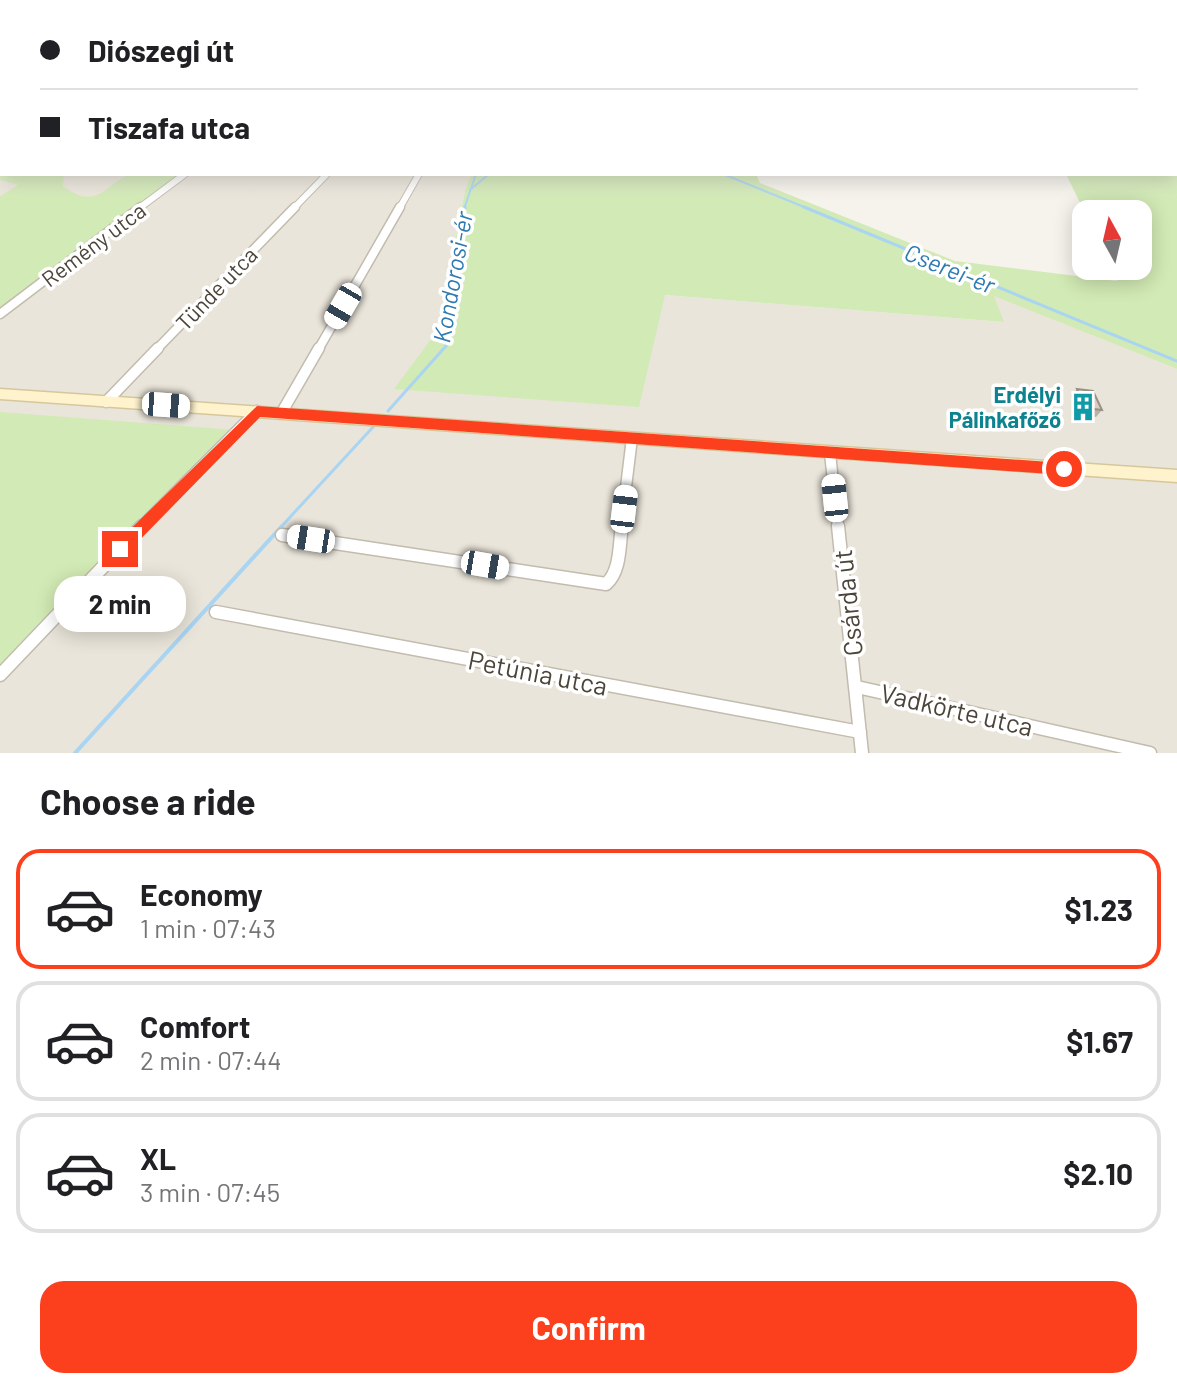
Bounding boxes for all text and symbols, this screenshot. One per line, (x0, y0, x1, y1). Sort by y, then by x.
text: Diószegi út (88, 32, 234, 68)
text: Tiszafa utca (88, 109, 250, 145)
street label: Remény utca (36, 197, 150, 291)
north arrow (1072, 200, 1152, 280)
map controls (1072, 200, 1152, 280)
water label: Kondorosi-ér (426, 208, 478, 345)
water label: Cserei-ér (901, 237, 1001, 300)
street label: Tünde utca (170, 241, 262, 335)
car (321, 279, 365, 333)
place label: Erdélyi Pálinkafőző (949, 381, 1061, 432)
car (141, 391, 191, 419)
building icon: Erdélyi Pálinkafőző (1068, 392, 1098, 422)
route start (1046, 451, 1082, 487)
car (821, 473, 849, 523)
car (609, 484, 639, 534)
car (285, 523, 337, 555)
route end (102, 531, 138, 567)
street label: Csárda út (826, 548, 868, 658)
car (459, 549, 511, 581)
callout: 2 min (54, 577, 186, 633)
text: 2 min (89, 588, 151, 619)
street label: Petúnia utca (466, 643, 610, 701)
street label: Vadkörte utca (878, 676, 1036, 742)
text: Choose a ride (40, 779, 256, 822)
icon: car (44, 873, 116, 945)
text: Economy (140, 876, 263, 912)
text: $1.23 (1065, 891, 1133, 927)
text: 1 min · 07:43 (140, 912, 276, 943)
icon: car (44, 1005, 116, 1077)
text: Comfort (140, 1008, 250, 1044)
text: $1.67 (1066, 1023, 1133, 1059)
text: 2 min · 07:44 (140, 1044, 282, 1075)
icon: car (44, 1137, 116, 1209)
text: XL (140, 1140, 176, 1176)
text: $2.10 (1063, 1155, 1133, 1191)
text: 3 min · 07:45 (140, 1176, 280, 1207)
button: Confirm (40, 1281, 1137, 1373)

